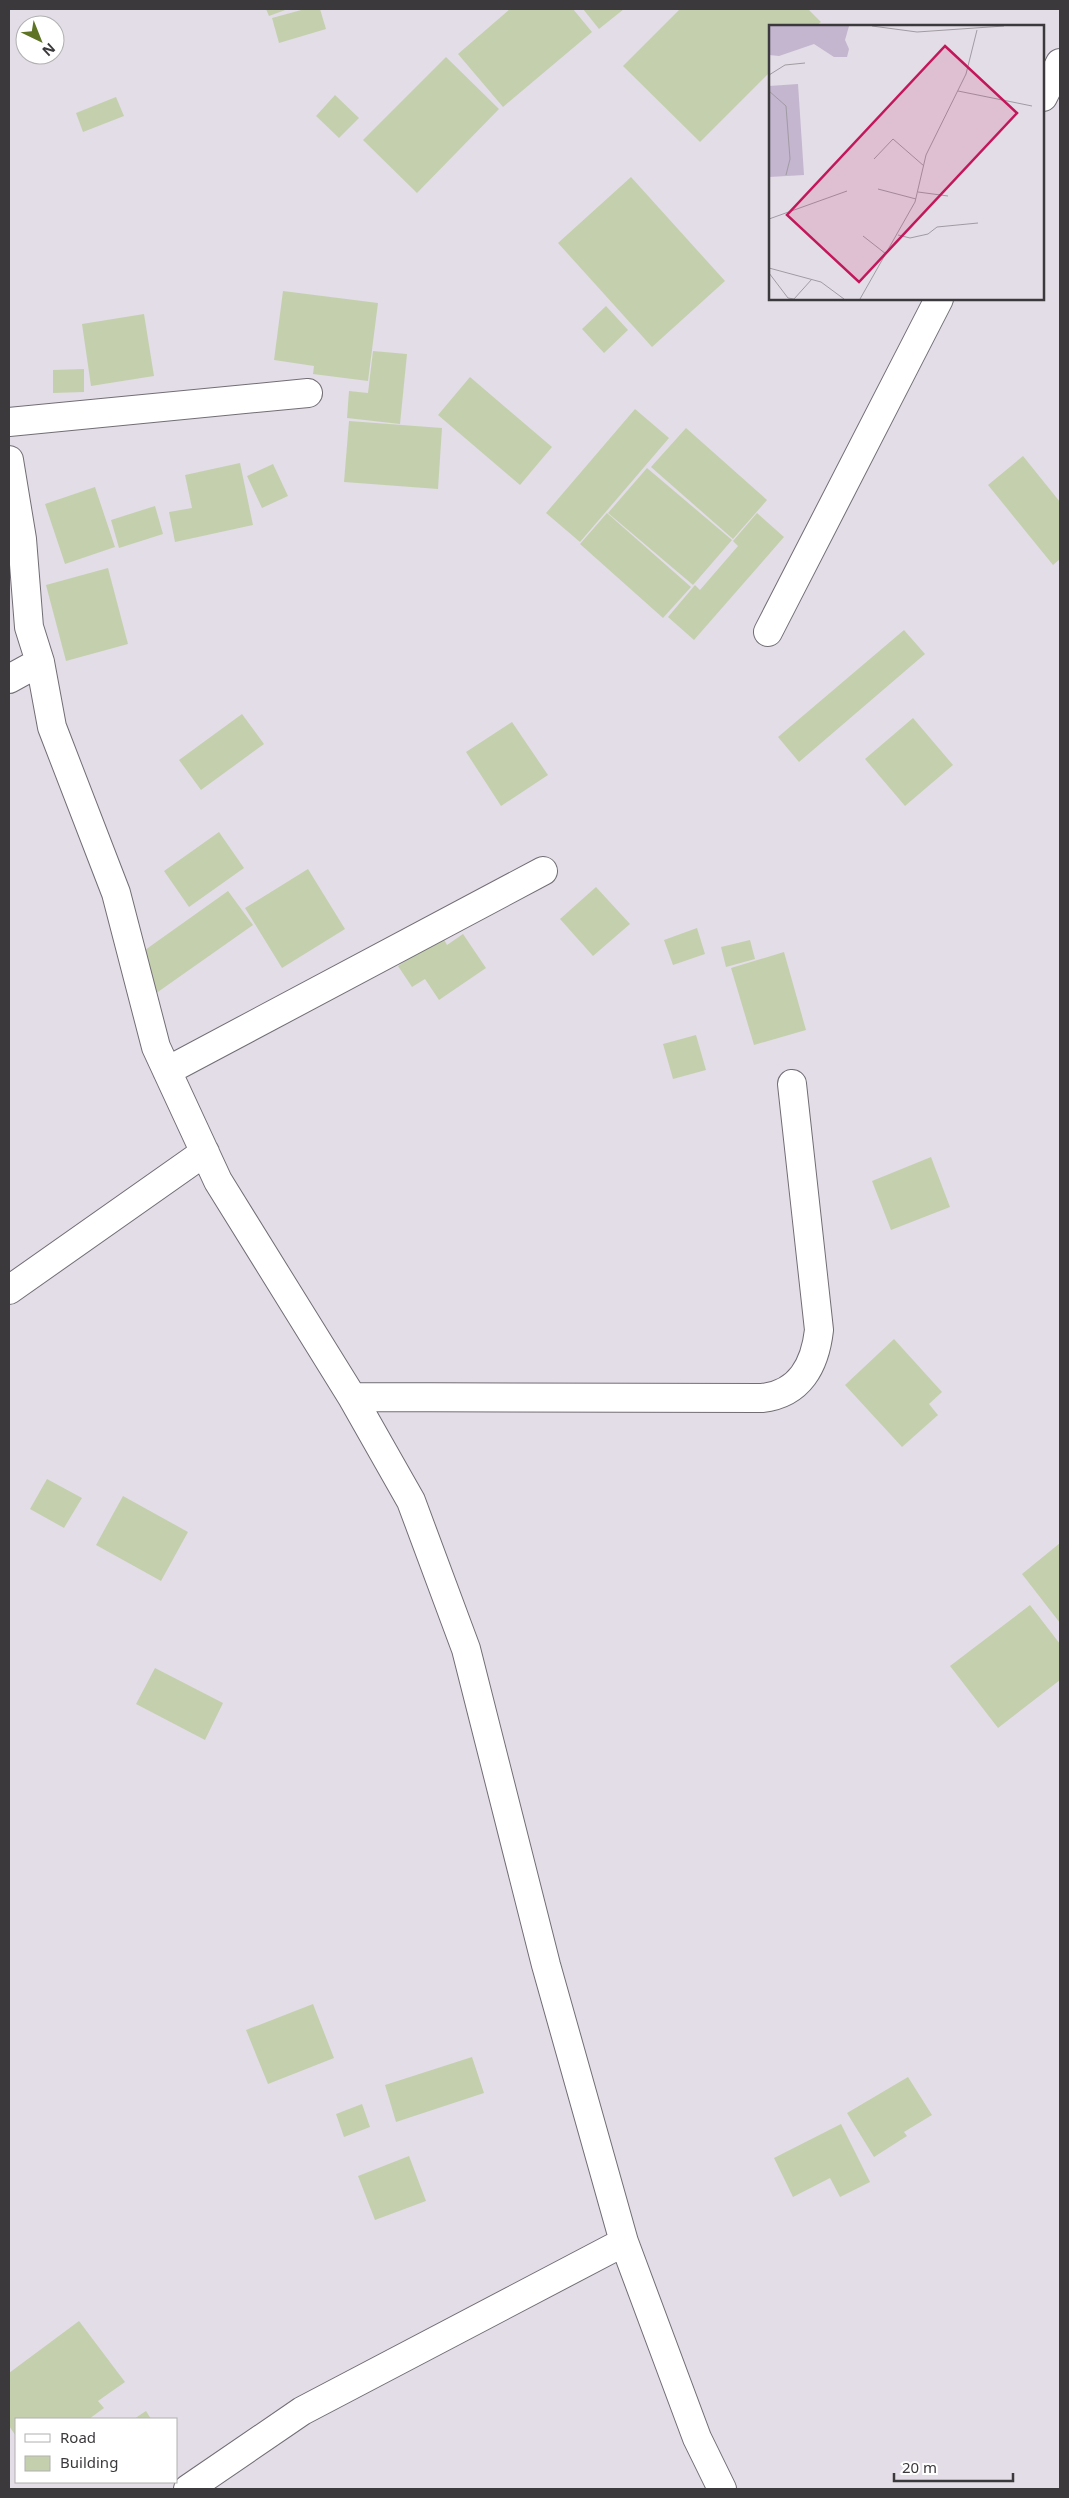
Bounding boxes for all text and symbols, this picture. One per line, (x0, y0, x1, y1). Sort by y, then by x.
north arrow (15, 15, 65, 65)
inset map (769, 25, 1044, 300)
text: N (39, 39, 60, 61)
legend (15, 2418, 178, 2483)
text: Road (60, 2427, 96, 2447)
scale bar (894, 2450, 1013, 2482)
text: Building (60, 2452, 118, 2472)
text: 20 m (902, 2457, 937, 2477)

